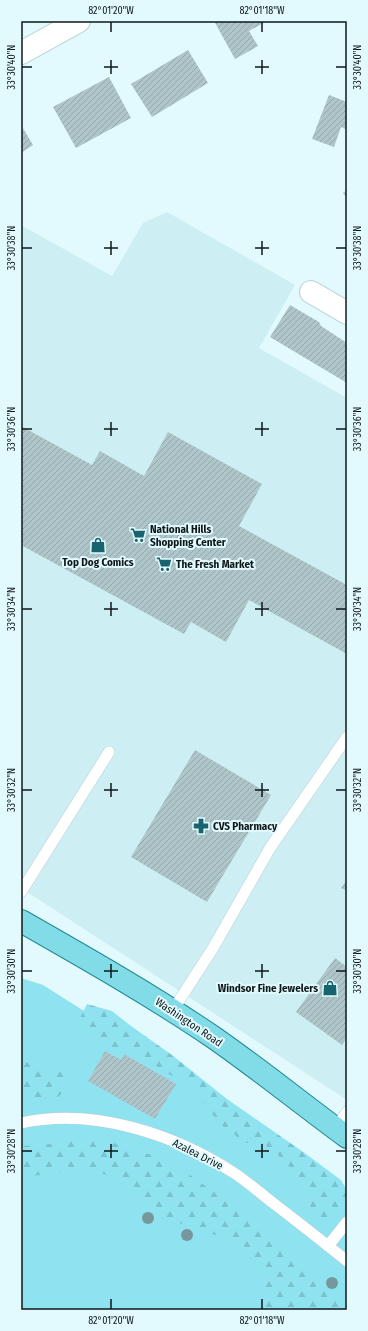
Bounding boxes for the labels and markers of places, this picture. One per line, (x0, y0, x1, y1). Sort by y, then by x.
place label: National Hills Shopping Center (150, 523, 227, 549)
supermarket icon: National Hills Shopping Center (129, 526, 147, 544)
shop icon: Top Dog Comics (89, 536, 107, 554)
supermarket icon: The Fresh Market (155, 555, 173, 573)
place label: Top Dog Comics (62, 556, 134, 569)
place label: The Fresh Market (176, 558, 254, 571)
pharmacy icon: CVS Pharmacy (192, 817, 210, 835)
place label: CVS Pharmacy (213, 820, 278, 833)
shop icon: Windsor Fine Jewelers (321, 979, 339, 997)
place label: Windsor Fine Jewelers (218, 982, 318, 995)

